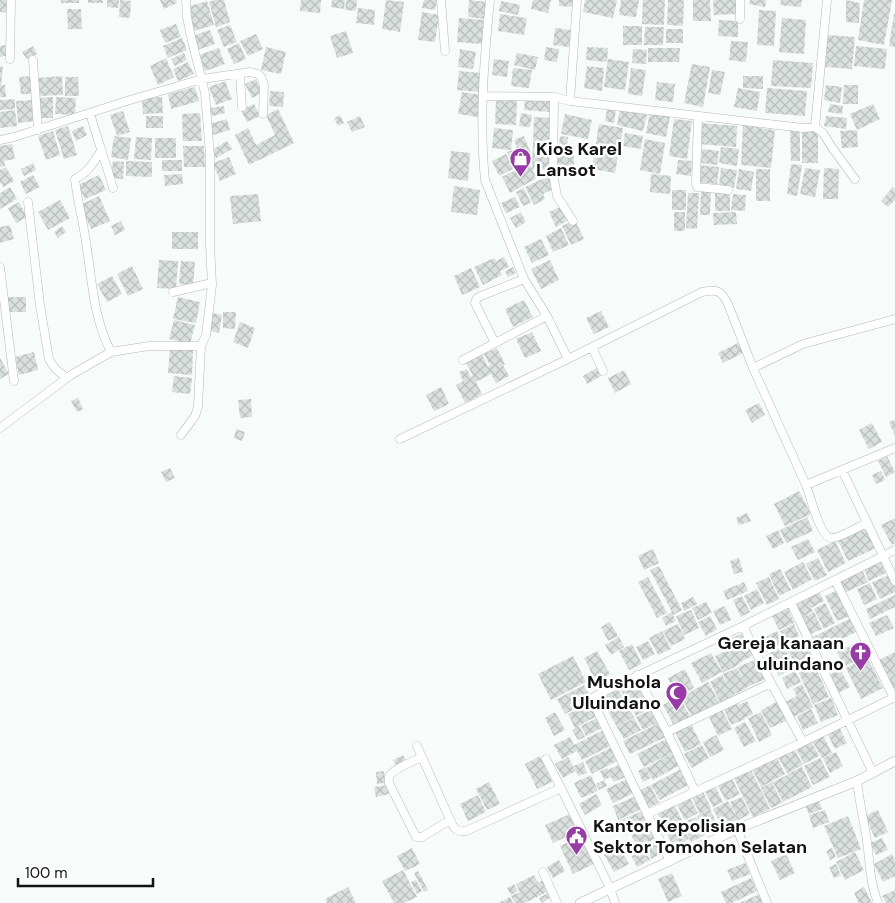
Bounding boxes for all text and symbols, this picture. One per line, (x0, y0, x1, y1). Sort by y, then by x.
place label: Kios Karel Lansot (536, 137, 622, 182)
shop icon: Kios Karel Lansot (508, 147, 532, 178)
place label: Gereja kanaan uluindano (717, 631, 844, 676)
church icon: Gereja kanaan uluindano (848, 641, 872, 672)
place label: Mushola Uluindano (572, 670, 661, 715)
mosque icon: Mushola Uluindano (665, 680, 689, 711)
place label: Kantor Kepolisian Sektor Tomohon Selatan (593, 814, 807, 859)
public building icon: Kantor Kepolisian Sektor Tomohon Selatan (565, 824, 589, 855)
scale bar (18, 856, 152, 888)
text: 100 m (25, 863, 68, 883)

